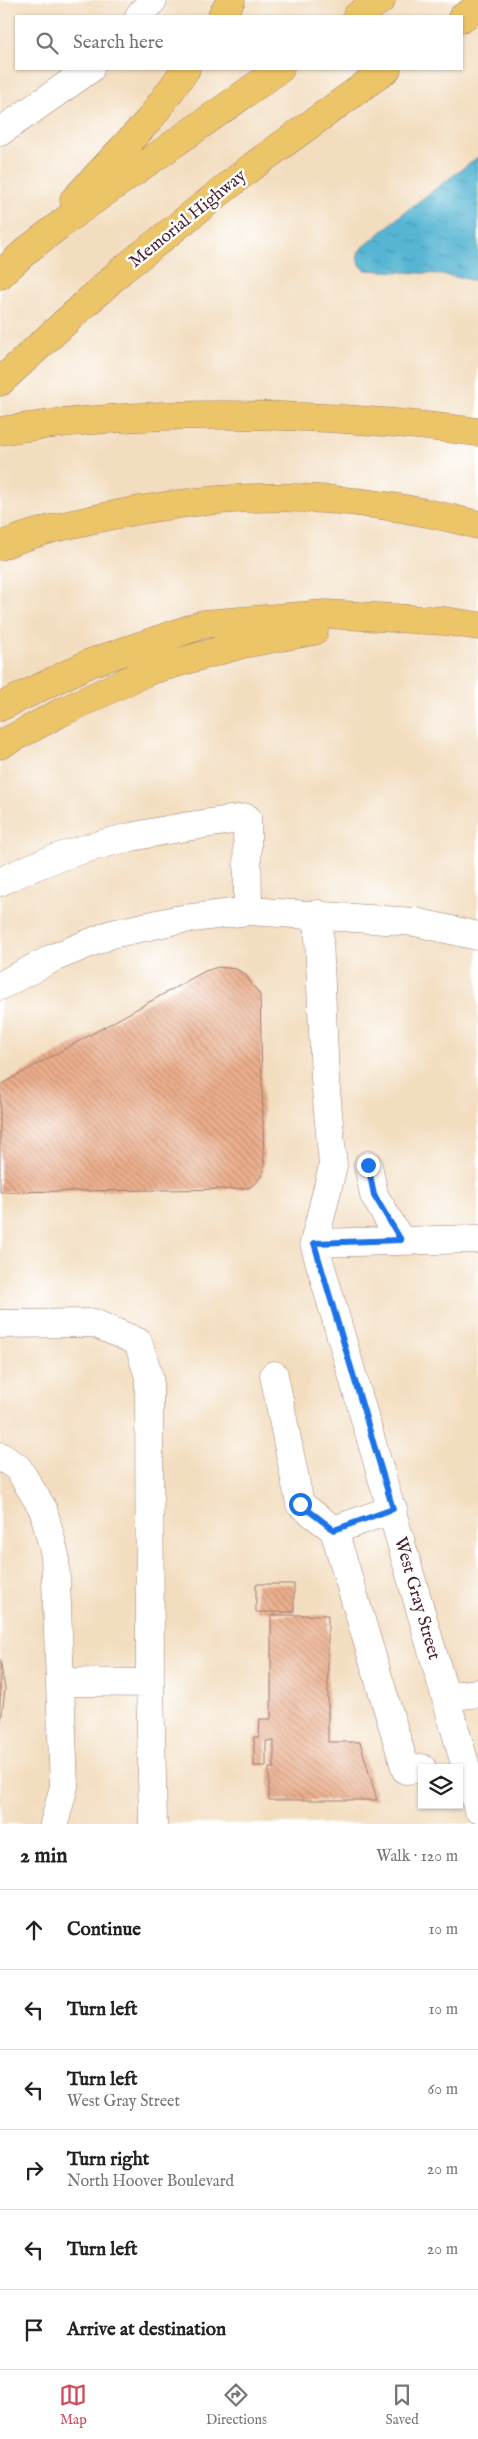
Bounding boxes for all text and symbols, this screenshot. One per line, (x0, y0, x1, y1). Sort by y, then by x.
search box (15, 15, 463, 70)
icon: search (33, 29, 61, 57)
text: Search here (73, 31, 164, 55)
street label: Memorial Highway (125, 165, 251, 273)
route end (357, 1154, 380, 1177)
route start (289, 1493, 312, 1516)
street label: West Gray Street (388, 1534, 445, 1663)
map controls (418, 1764, 463, 1809)
button: layers (418, 1764, 463, 1809)
text: 2 min (20, 1843, 67, 1870)
text: Walk · 120 m (376, 1847, 458, 1867)
icon: ahead (20, 1916, 48, 1944)
text: Continue (67, 1918, 141, 1942)
text: 10 m (428, 1920, 458, 1940)
icon: left (20, 1996, 48, 2024)
text: Turn left (67, 1998, 138, 2022)
text: 10 m (428, 2000, 458, 2020)
text: Turn left (67, 2068, 138, 2092)
icon: left (20, 2076, 48, 2104)
text: 60 m (428, 2080, 458, 2100)
text: West Gray Street (67, 2092, 180, 2112)
text: Turn right (67, 2148, 149, 2172)
icon: right (20, 2156, 48, 2184)
text: 20 m (427, 2160, 458, 2180)
text: North Hoover Boulevard (67, 2172, 234, 2192)
icon: left (20, 2236, 48, 2264)
text: Turn left (67, 2238, 138, 2262)
text: 20 m (427, 2240, 458, 2260)
icon: arrive (20, 2316, 48, 2344)
text: Arrive at destination (67, 2318, 226, 2342)
tab: Map (59, 2381, 87, 2429)
tab: Directions (206, 2381, 267, 2429)
tab: Saved (386, 2381, 419, 2429)

